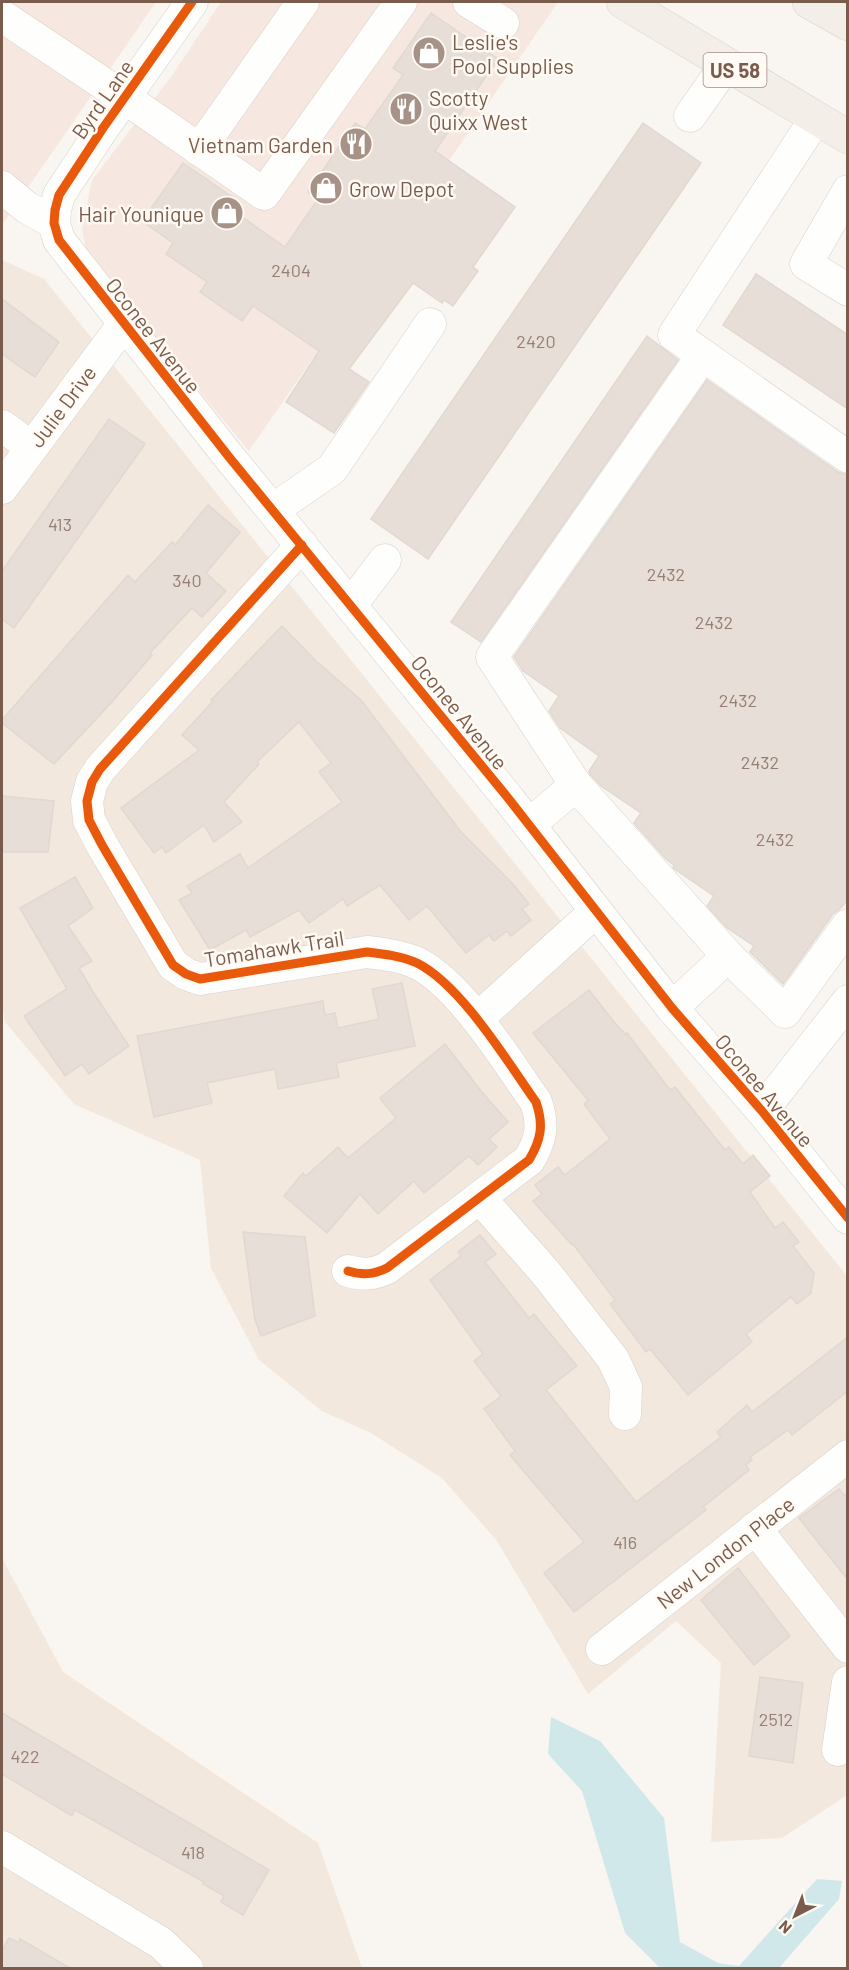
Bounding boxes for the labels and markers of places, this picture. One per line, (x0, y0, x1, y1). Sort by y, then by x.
place label: Leslie's Pool Supplies (452, 29, 574, 78)
shop icon: Leslie's Pool Supplies (411, 35, 447, 71)
place label: Scotty Quixx West (429, 85, 528, 134)
restaurant icon: Scotty Quixx West (388, 91, 424, 127)
restaurant icon: Vietnam Garden (338, 126, 374, 162)
place label: Vietnam Garden (188, 132, 333, 157)
shop icon: Grow Depot (308, 170, 344, 206)
place label: Grow Depot (349, 176, 454, 201)
shop icon: Hair Younique (209, 195, 245, 231)
place label: Hair Younique (78, 201, 204, 226)

